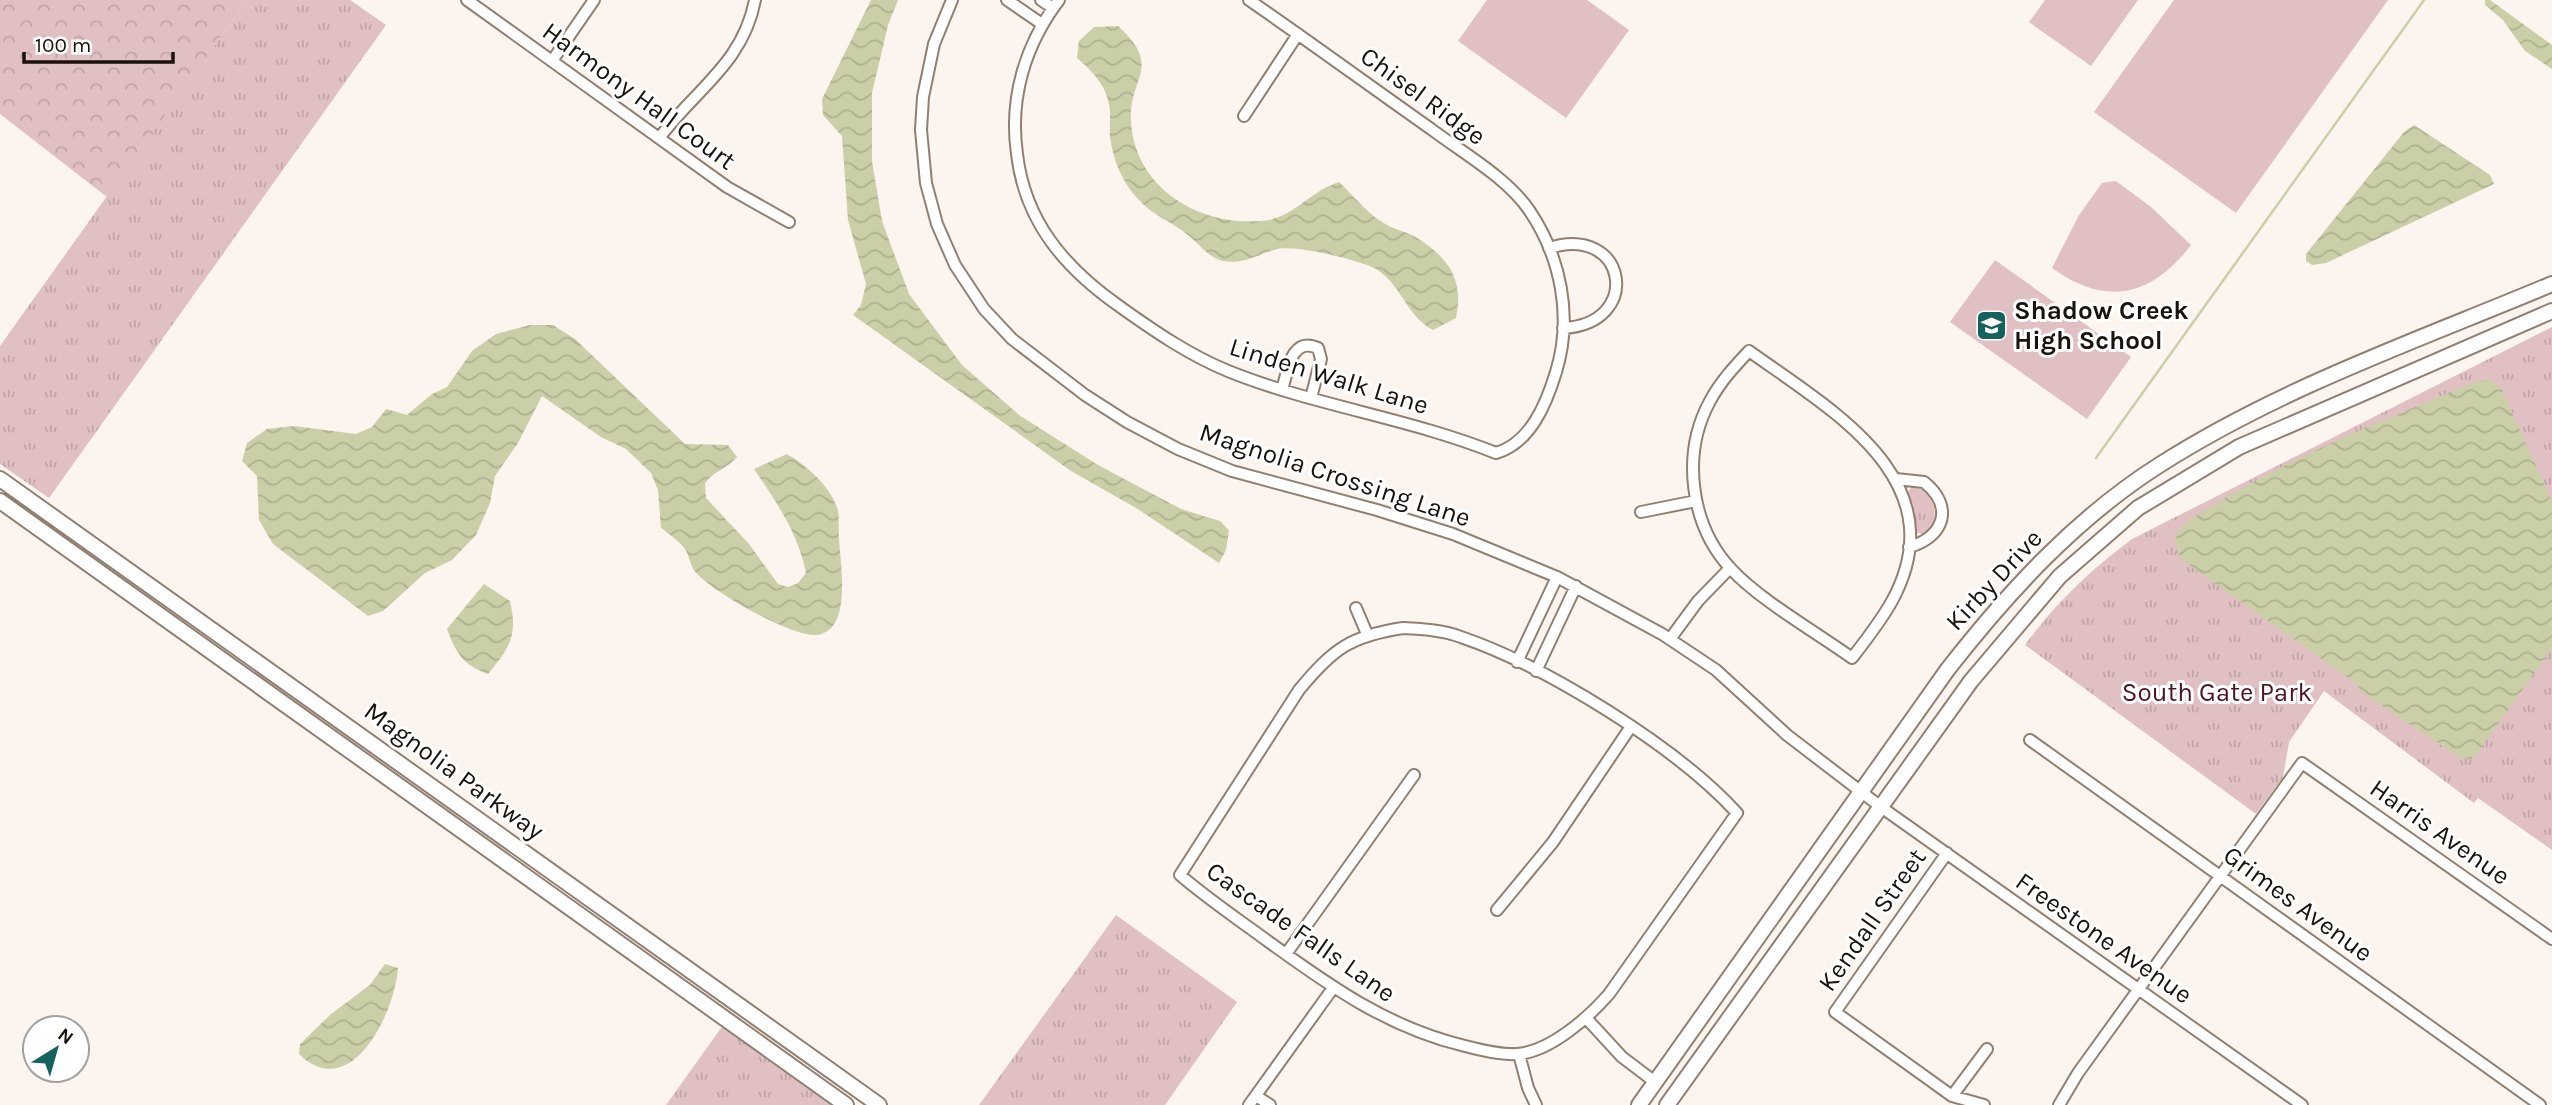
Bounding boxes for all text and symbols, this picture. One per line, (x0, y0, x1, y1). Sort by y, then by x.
street label: Harmony Hall Court (536, 16, 742, 177)
scale bar (24, 21, 173, 65)
text: 100 m (35, 33, 92, 57)
street label: Chisel Ridge (1354, 40, 1492, 152)
place label: Shadow Creek High School (2014, 295, 2189, 356)
school or university icon: Shadow Creek High School (1974, 308, 2008, 342)
street label: Linden Walk Lane (1226, 331, 1432, 421)
street label: Magnolia Crossing Lane (1196, 417, 1474, 533)
street label: Kirby Drive (1939, 523, 2049, 637)
park label: South Gate Park (2122, 677, 2312, 708)
street label: Magnolia Parkway (358, 695, 550, 847)
street label: Harris Avenue (2364, 772, 2516, 892)
street label: Grimes Avenue (2217, 839, 2379, 969)
street label: Kendall Street (1812, 843, 1933, 997)
street label: Cascade Falls Lane (1200, 855, 1402, 1009)
street label: Freestone Avenue (2010, 866, 2198, 1010)
north arrow (21, 1014, 91, 1084)
text: N (54, 1023, 78, 1049)

